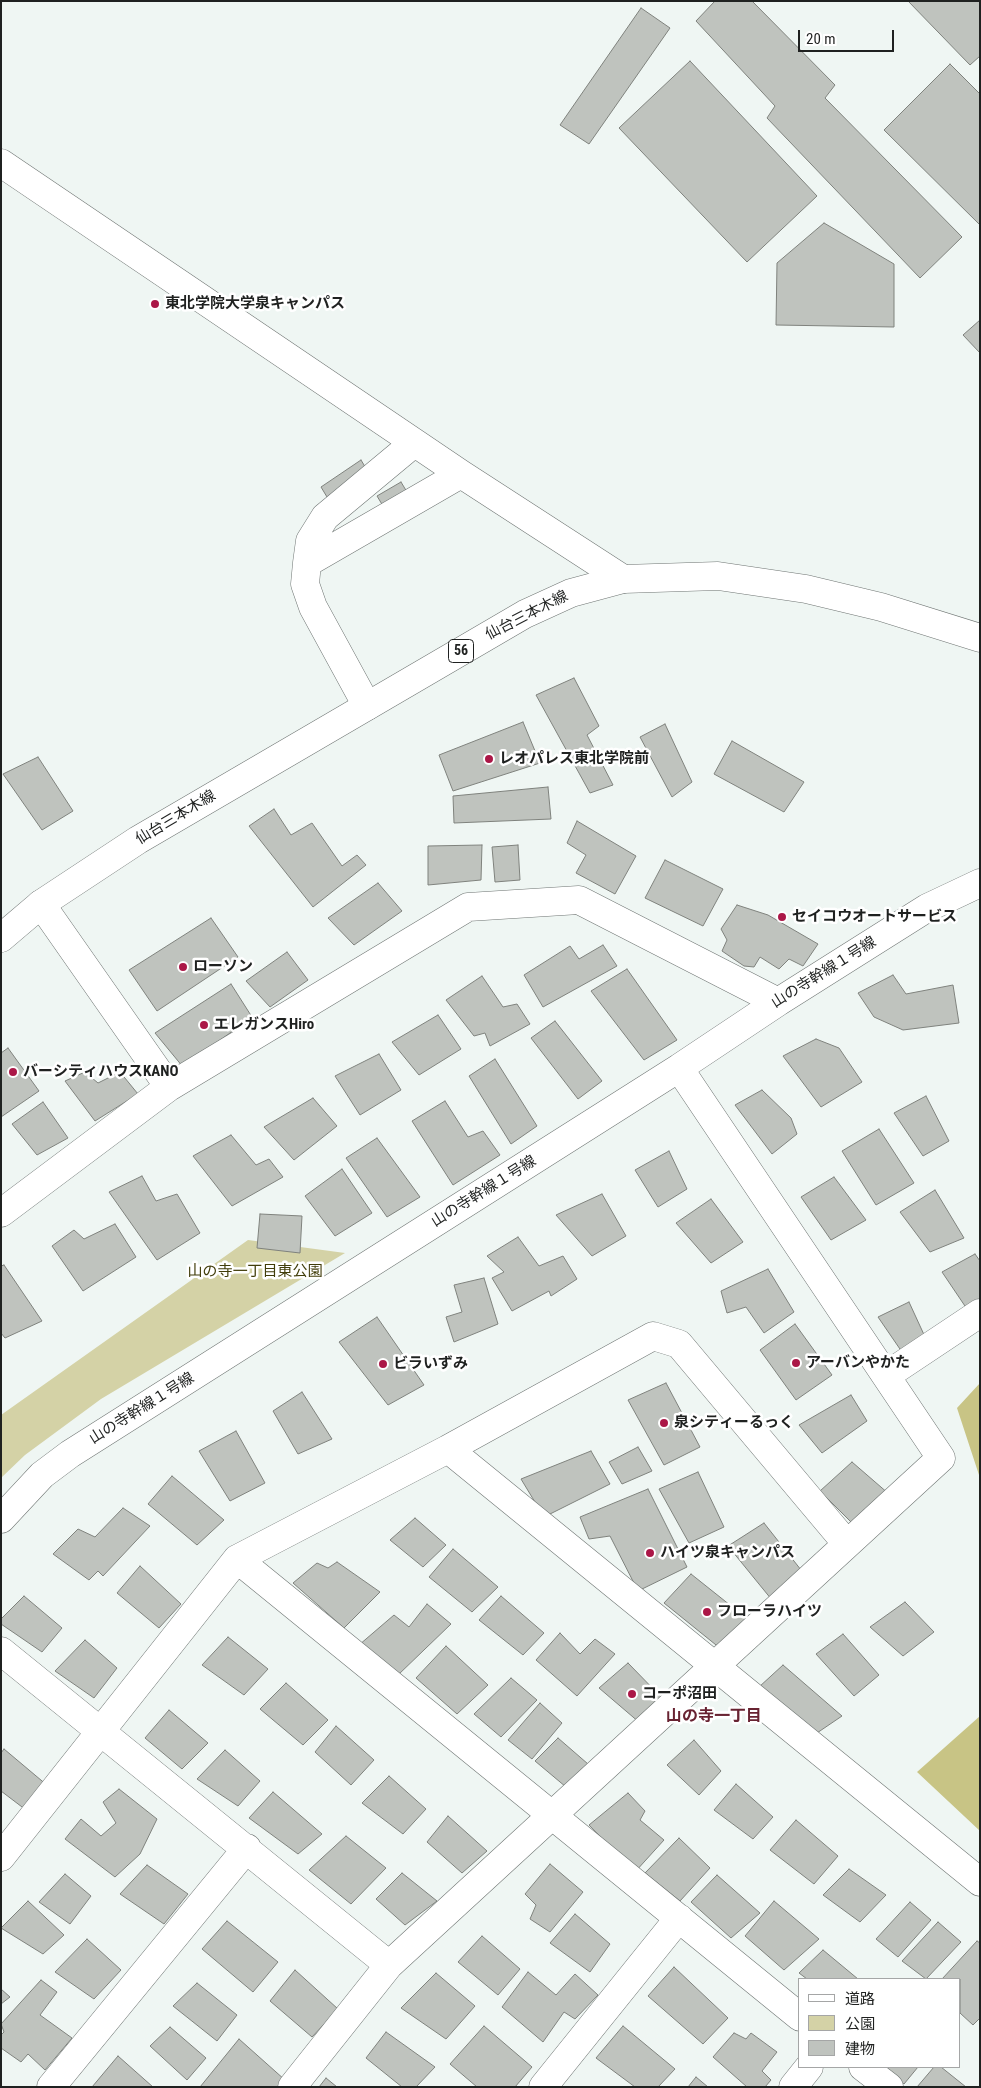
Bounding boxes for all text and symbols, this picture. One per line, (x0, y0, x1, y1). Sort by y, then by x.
scale bar (801, 20, 897, 52)
text: 20 m (806, 30, 836, 48)
place label: 東北学院大学泉キャンパス (165, 295, 345, 313)
marker: 東北学院大学泉キャンパス (149, 298, 161, 310)
street label: 仙台三本木線 (483, 588, 571, 644)
road number: 56 (448, 640, 474, 662)
place label: レオパレス東北学院前 (499, 750, 649, 768)
marker: レオパレス東北学院前 (483, 753, 495, 765)
street label: 仙台三本木線 (133, 787, 219, 849)
place label: セイコウオートサービス (792, 908, 957, 926)
marker: セイコウオートサービス (776, 911, 788, 923)
street label: 山の寺幹線１号線 (768, 934, 880, 1012)
place label: ローソン (193, 958, 253, 976)
marker: ローソン (177, 961, 189, 973)
place label: エレガンスHiro (214, 1016, 314, 1034)
marker: エレガンスHiro (198, 1019, 210, 1031)
place label: バーシティハウスKANO (23, 1063, 178, 1081)
marker: バーシティハウスKANO (7, 1066, 19, 1078)
street label: 山の寺幹線１号線 (428, 1153, 540, 1231)
park label: 山の寺一丁目東公園 (188, 1263, 322, 1281)
place label: アーバンやかた (806, 1354, 910, 1372)
place label: ビラいずみ (393, 1355, 468, 1373)
marker: アーバンやかた (790, 1357, 802, 1369)
marker: ビラいずみ (377, 1358, 389, 1370)
street label: 山の寺幹線１号線 (86, 1370, 198, 1448)
place label: 泉シティーるっく (674, 1414, 794, 1432)
marker: 泉シティーるっく (658, 1417, 670, 1429)
place label: ハイツ泉キャンパス (660, 1544, 795, 1562)
marker: ハイツ泉キャンパス (644, 1547, 656, 1559)
place label: フローラハイツ (717, 1603, 822, 1621)
marker: フローラハイツ (701, 1606, 713, 1618)
place label: コーポ沼田 (642, 1685, 717, 1703)
marker: コーポ沼田 (626, 1688, 638, 1700)
district label: 山の寺一丁目 (666, 1707, 762, 1727)
legend (798, 1978, 961, 2068)
text: 道路 (845, 1990, 875, 2008)
text: 公園 (845, 2015, 875, 2033)
text: 建物 (845, 2040, 875, 2058)

